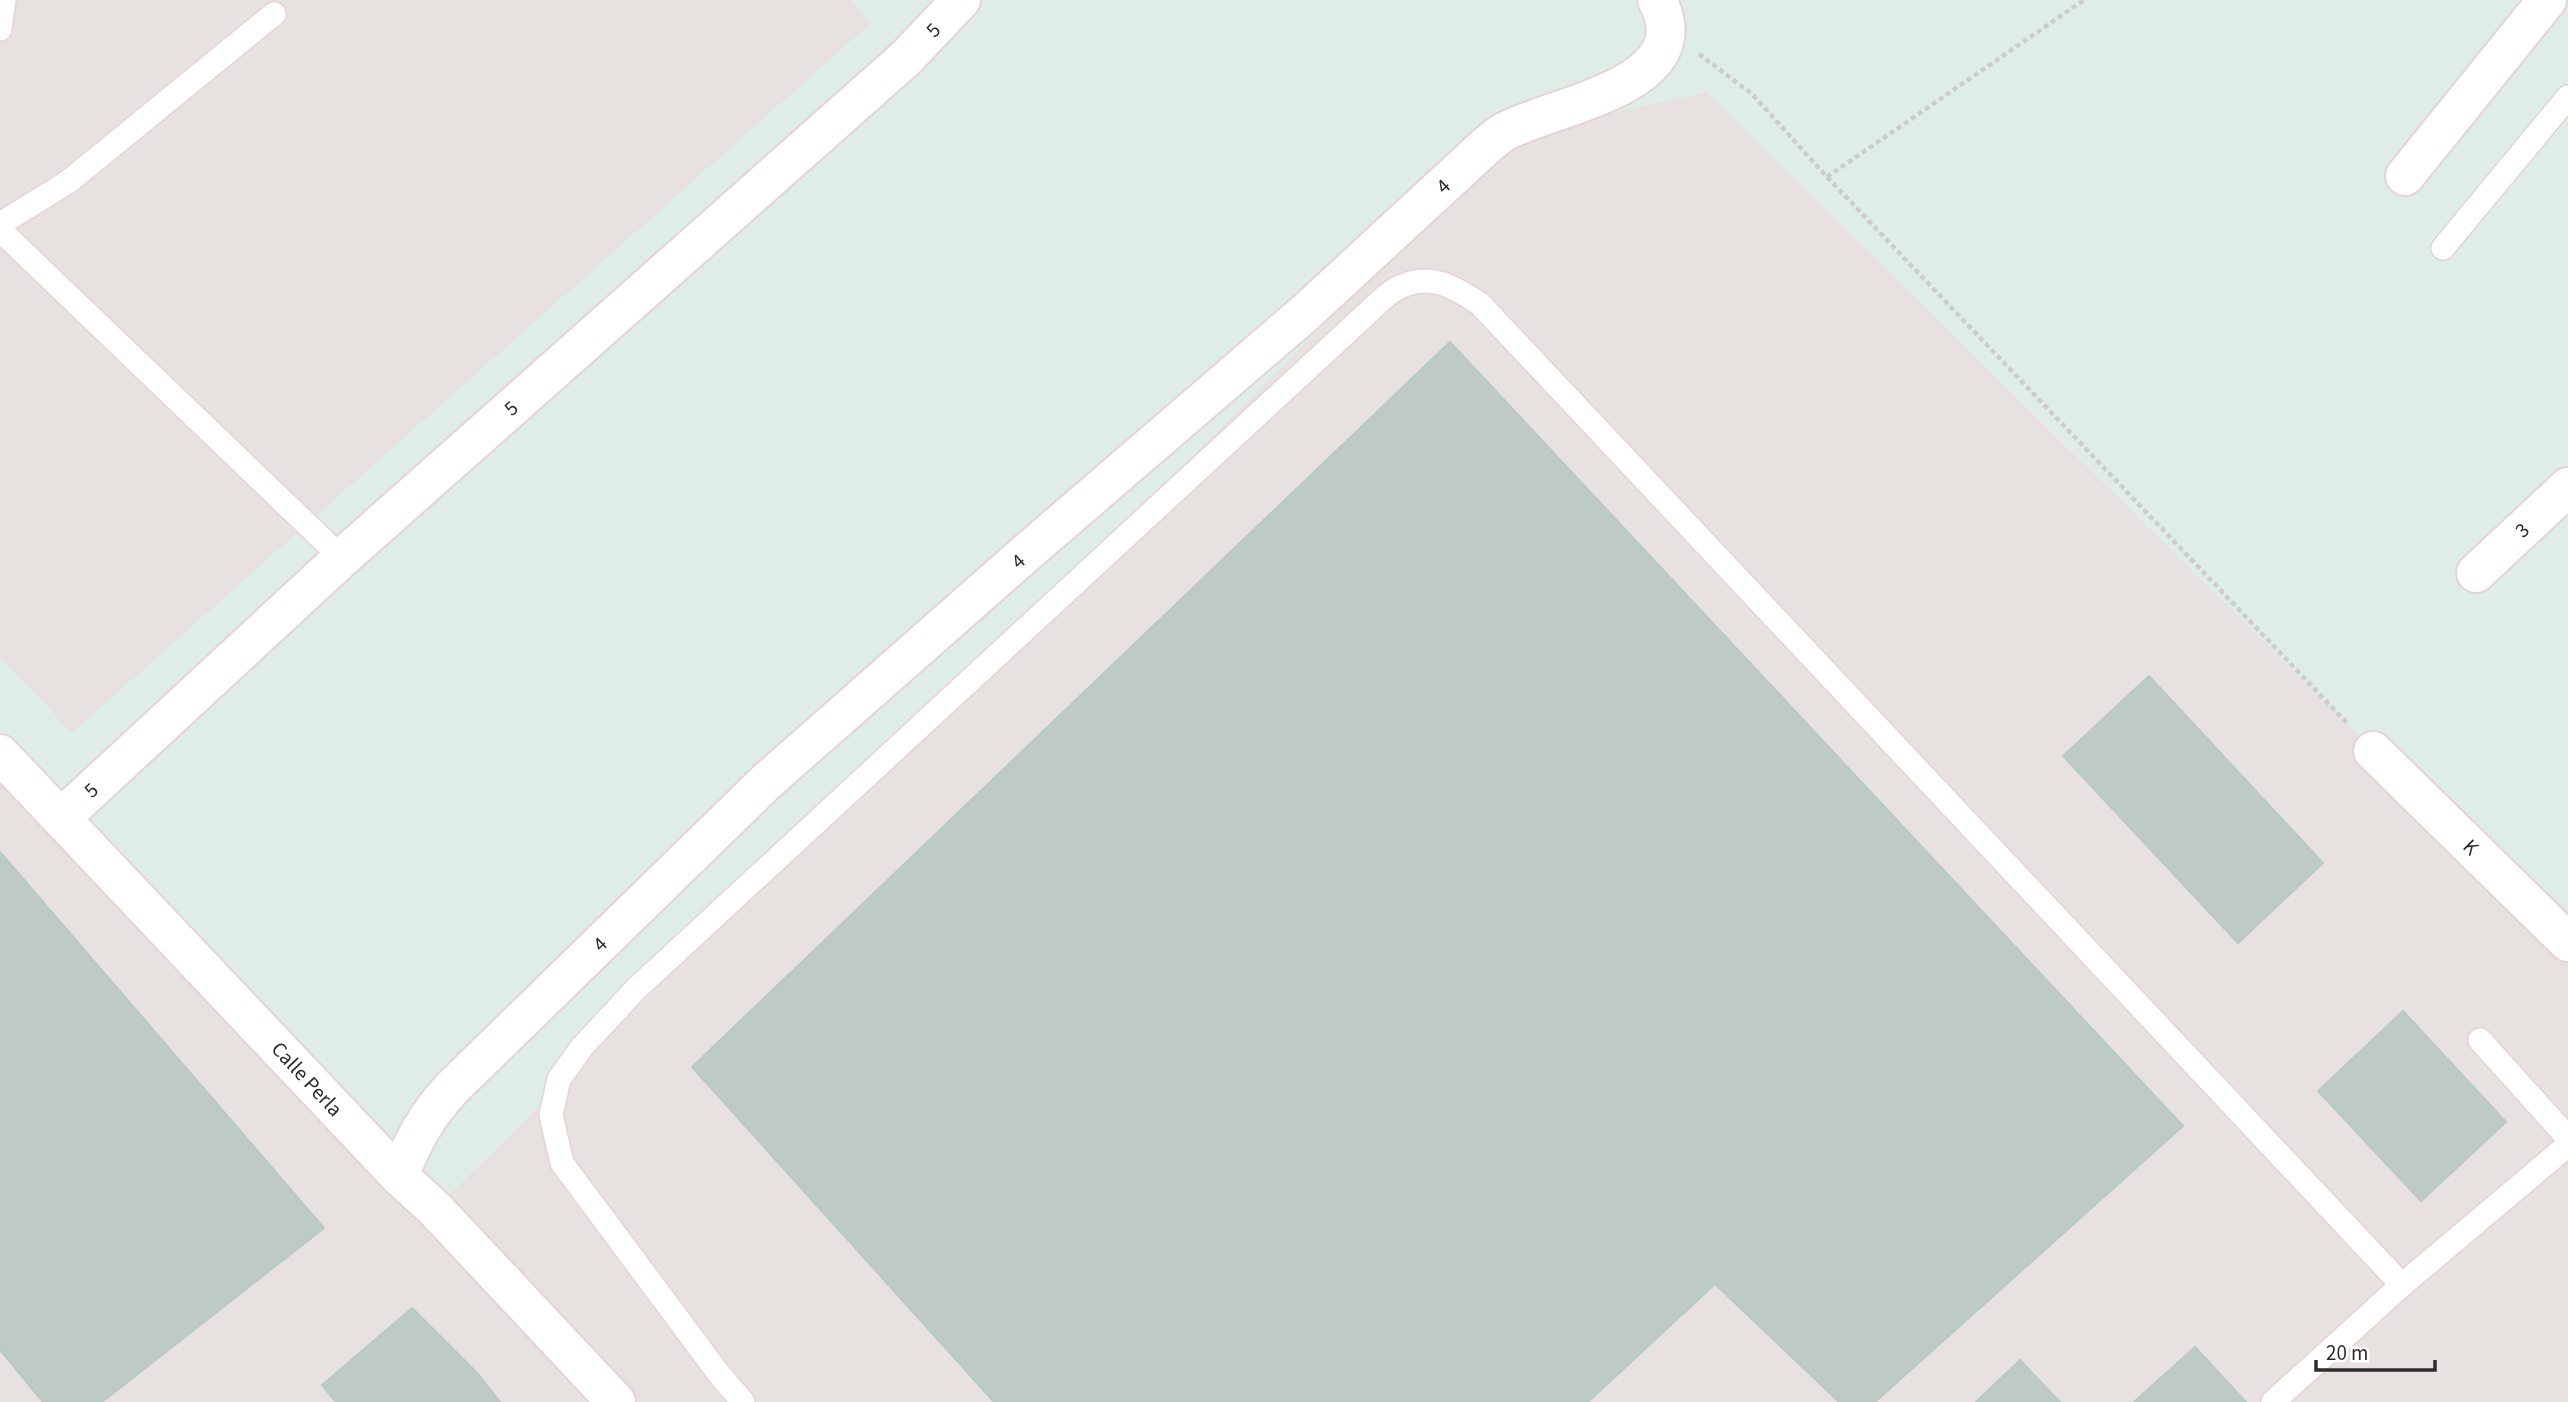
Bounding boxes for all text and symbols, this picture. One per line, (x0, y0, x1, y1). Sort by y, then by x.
street label: 5 (919, 16, 947, 44)
street label: 4 (1429, 171, 1457, 201)
street label: 5 (497, 393, 525, 423)
street label: 3 (2508, 515, 2536, 545)
street label: 4 (1004, 546, 1032, 576)
street label: 5 (77, 775, 105, 805)
street label: K (2456, 832, 2486, 862)
street label: 4 (586, 930, 614, 958)
street label: Calle Perla (264, 1035, 350, 1123)
scale bar (2316, 1328, 2435, 1372)
text: 20 m (2326, 1338, 2368, 1368)

